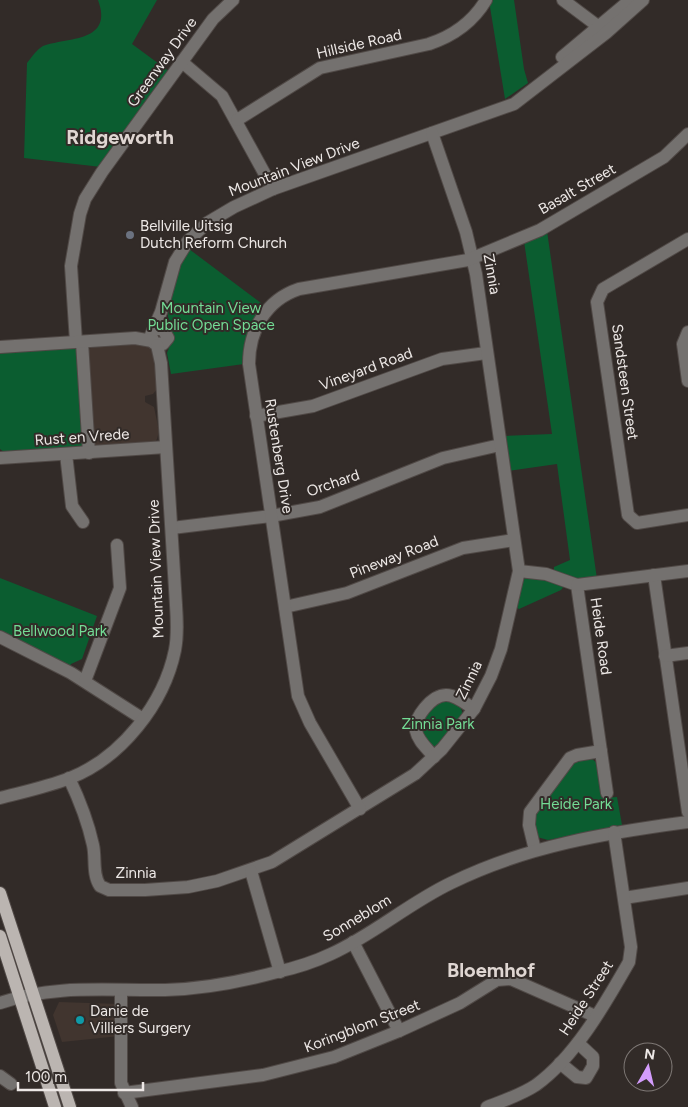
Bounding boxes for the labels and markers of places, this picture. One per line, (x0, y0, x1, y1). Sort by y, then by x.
place label: Bellville Uitsig Dutch Reform Church (140, 217, 287, 252)
marker: Bellville Uitsig Dutch Reform Church (124, 229, 136, 241)
place label: Danie de Villiers Surgery (90, 1002, 191, 1037)
marker: Danie de Villiers Surgery (74, 1014, 86, 1026)

